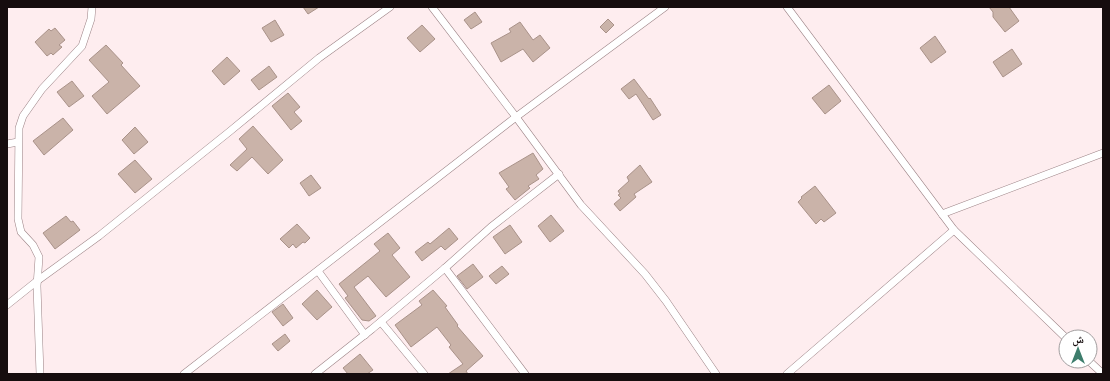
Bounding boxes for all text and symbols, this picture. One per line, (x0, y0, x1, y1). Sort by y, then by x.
north arrow (1058, 329, 1098, 369)
text: ش (1072, 333, 1084, 347)

